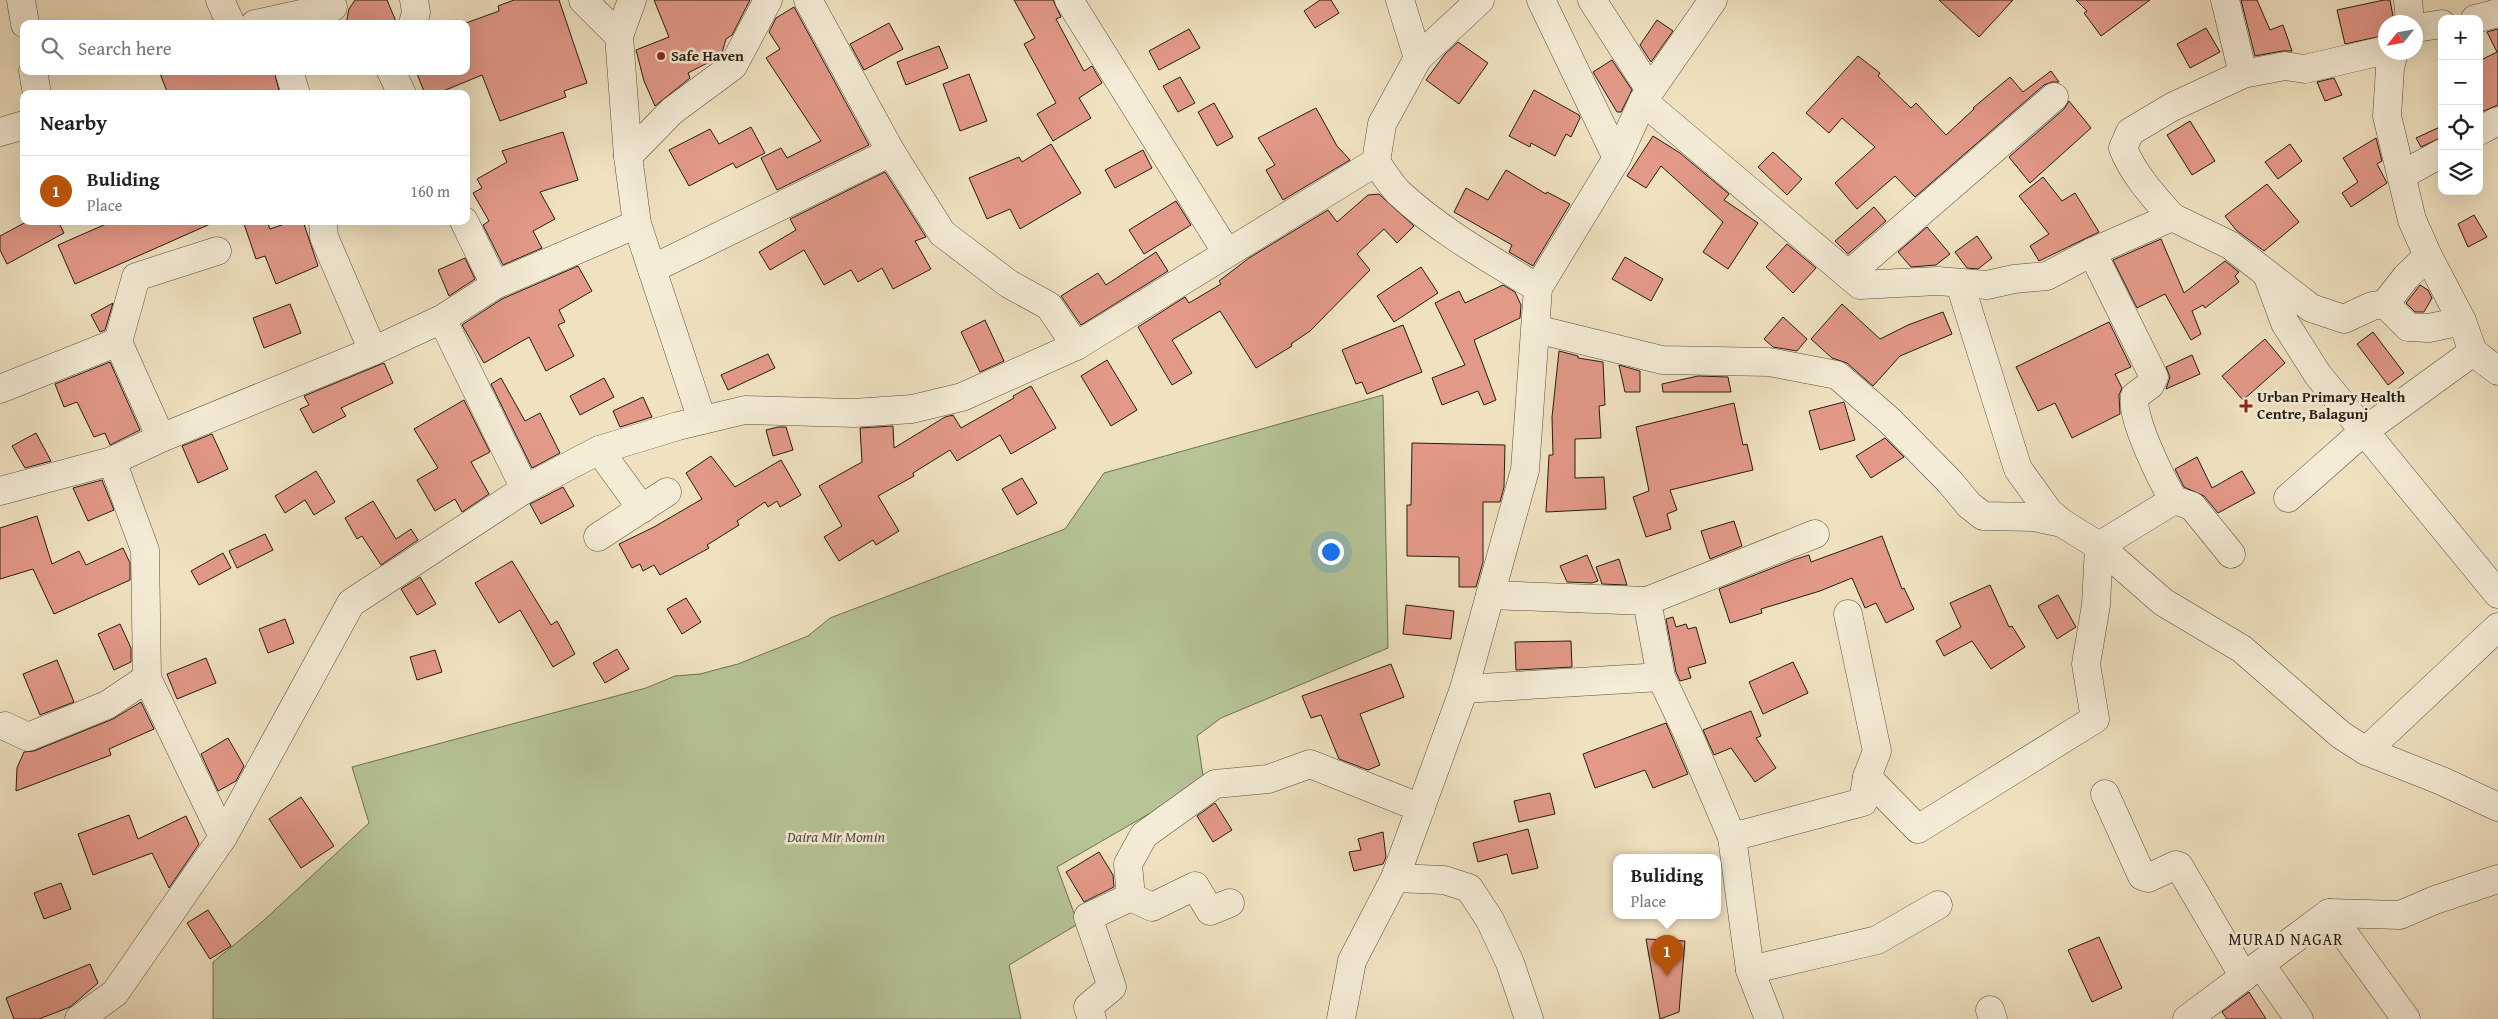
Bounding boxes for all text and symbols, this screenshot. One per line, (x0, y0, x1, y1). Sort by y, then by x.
north arrow (2378, 15, 2423, 60)
map controls (2438, 15, 2483, 195)
button: + (2438, 15, 2483, 60)
search box (20, 20, 470, 75)
icon: search (38, 34, 66, 62)
text: Search here (78, 34, 172, 62)
place label: Safe Haven (671, 45, 744, 66)
marker: Safe Haven (655, 50, 667, 62)
button: − (2438, 60, 2483, 105)
button: locate (2438, 105, 2483, 150)
text: Nearby (40, 107, 107, 138)
button: layers (2438, 150, 2483, 195)
text: Buliding (87, 165, 159, 193)
text: 1 (52, 179, 60, 203)
text: 160 m (410, 179, 450, 203)
text: Place (87, 193, 122, 217)
place label: Urban Primary Health Centre, Balagunj (2257, 386, 2406, 424)
marker: Urban Primary Health Centre, Balagunj (2239, 399, 2253, 413)
your location (1318, 539, 1344, 565)
park label: Daira Mir Momin (786, 826, 885, 847)
popup (1613, 854, 1721, 919)
text: Buliding (1631, 861, 1703, 889)
text: Place (1631, 889, 1666, 913)
district label: MURAD NAGAR (2228, 927, 2344, 951)
pin: 1 (1651, 935, 1683, 976)

